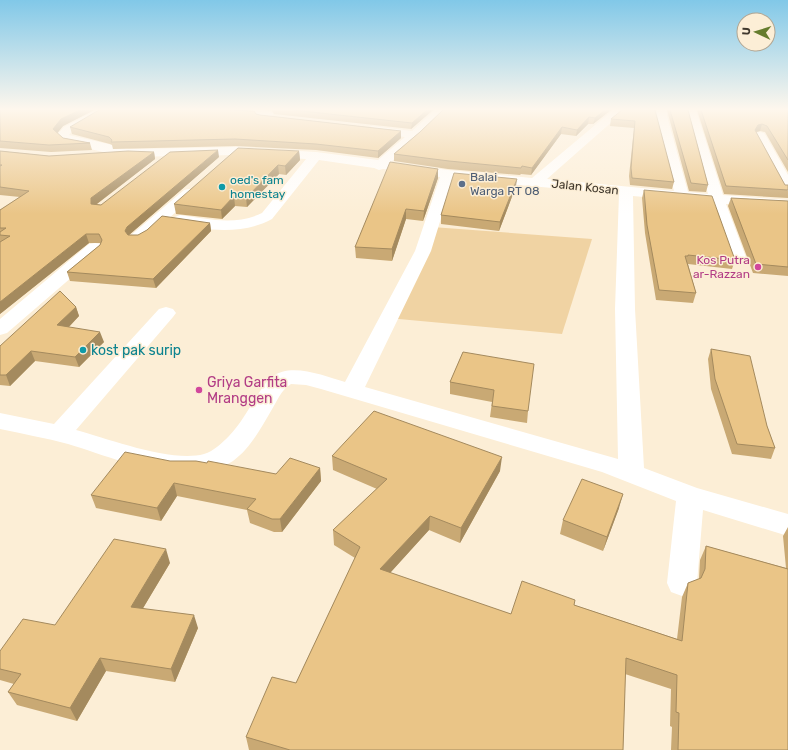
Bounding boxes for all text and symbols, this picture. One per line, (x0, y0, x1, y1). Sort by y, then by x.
north arrow (736, 12, 776, 52)
text: U (740, 27, 753, 36)
place label: Balai Warga RT 08 (470, 170, 540, 198)
place label: oed's fam homestay (230, 173, 286, 201)
street label: Jalan Kosan (551, 176, 619, 198)
marker: Balai Warga RT 08 (457, 179, 467, 189)
marker: oed's fam homestay (217, 182, 227, 192)
place label: Kos Putra ar-Razzan (693, 253, 750, 281)
marker: Kos Putra ar-Razzan (753, 262, 763, 272)
place label: kost pak surip (91, 342, 181, 359)
marker: kost pak surip (78, 345, 88, 355)
place label: Griya Garfita Mranggen (207, 374, 287, 407)
marker: Griya Garfita Mranggen (194, 385, 204, 395)

